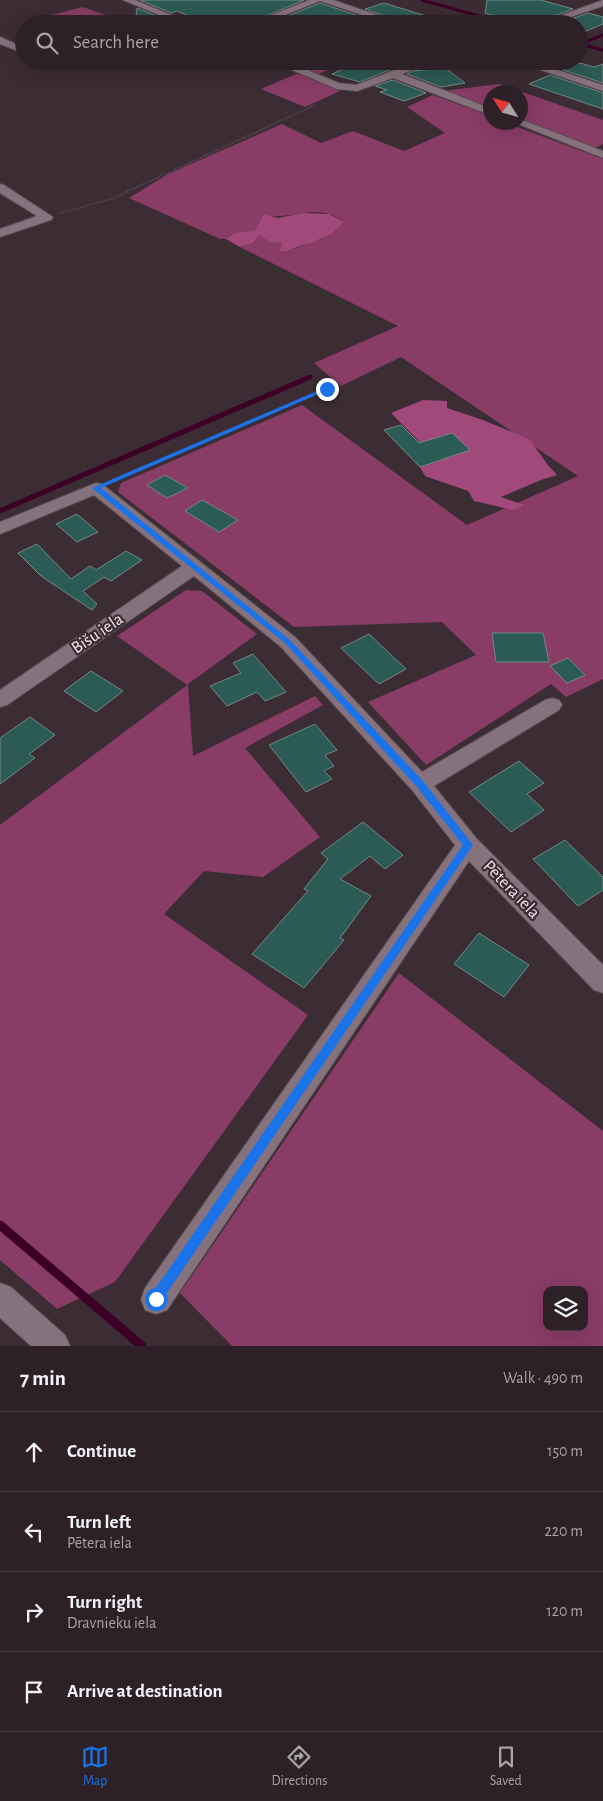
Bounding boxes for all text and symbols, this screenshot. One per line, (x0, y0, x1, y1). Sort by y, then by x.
search box (15, 15, 588, 70)
icon: search (33, 29, 61, 57)
text: Search here (73, 33, 159, 52)
north arrow (483, 85, 528, 130)
route end (316, 378, 339, 401)
street label: Bišu iela (68, 610, 127, 658)
street label: Pētera iela (479, 857, 543, 922)
map controls (543, 1286, 588, 1331)
button: layers (543, 1286, 588, 1331)
route start (145, 1288, 168, 1311)
text: 7 min (20, 1368, 66, 1389)
text: Walk · 490 m (503, 1370, 583, 1386)
icon: ahead (20, 1438, 48, 1466)
text: Continue (67, 1442, 136, 1461)
text: 150 m (547, 1443, 583, 1459)
text: Turn left (67, 1513, 131, 1532)
icon: left (20, 1518, 48, 1546)
text: 220 m (545, 1523, 583, 1539)
text: Pētera iela (67, 1535, 132, 1551)
text: Turn right (67, 1593, 142, 1612)
icon: right (20, 1598, 48, 1626)
text: 120 m (546, 1603, 583, 1619)
text: Dravnieku iela (67, 1615, 157, 1631)
icon: arrive (20, 1678, 48, 1706)
text: Arrive at destination (67, 1682, 223, 1701)
tab: Map (81, 1743, 109, 1790)
tab: Directions (272, 1743, 327, 1790)
tab: Saved (490, 1743, 522, 1790)

